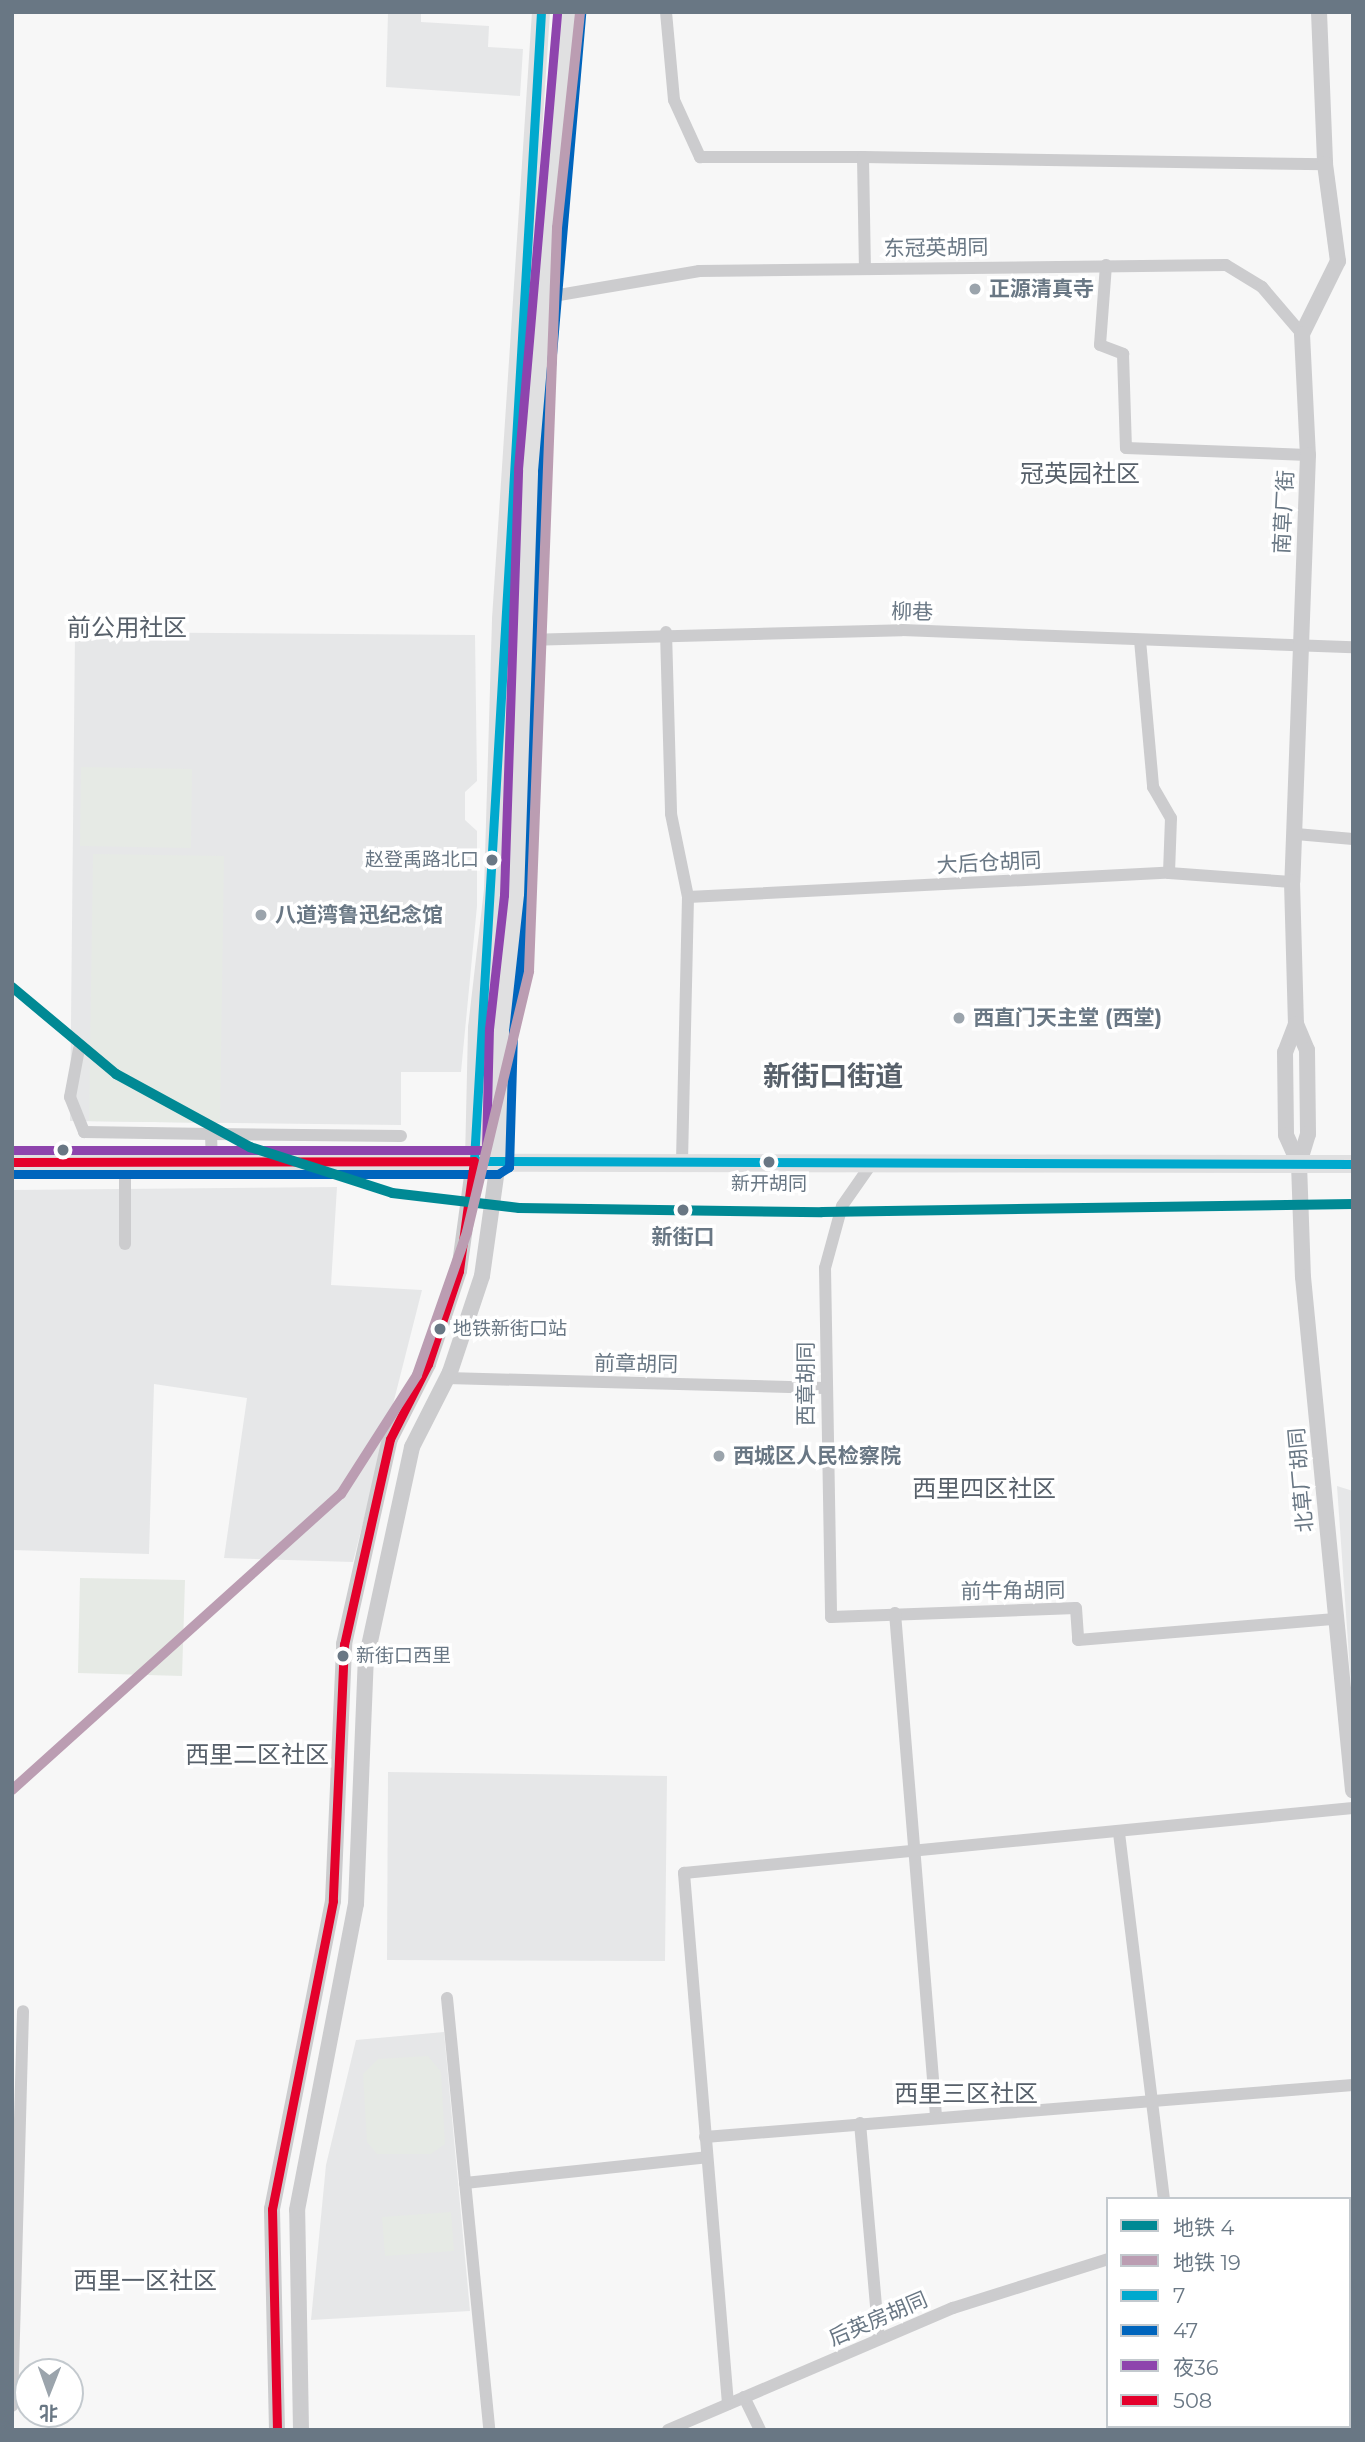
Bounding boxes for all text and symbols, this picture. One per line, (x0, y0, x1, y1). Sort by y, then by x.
street label: 东冠英胡同 (883, 234, 989, 262)
place label: 正源清真寺 (989, 276, 1094, 302)
marker: 正源清真寺 (967, 281, 983, 297)
district label: 冠英园社区 (1020, 460, 1140, 488)
street label: 南草厂街 (1269, 469, 1299, 555)
street label: 柳巷 (891, 599, 933, 625)
district label: 前公用社区 (67, 614, 187, 642)
street label: 大后仓胡同 (936, 848, 1042, 878)
place label: 赵登禹路北口 (365, 849, 479, 871)
marker: 赵登禹路北口 (485, 853, 499, 867)
place label: 八道湾鲁迅纪念馆 (275, 902, 443, 928)
marker: 八道湾鲁迅纪念馆 (253, 907, 269, 923)
place label: 西直门天主堂 (西堂) (973, 1005, 1162, 1031)
marker: 西直门天主堂 (西堂) (951, 1010, 967, 1026)
district label: 新街口街道 (763, 1059, 903, 1093)
unlabelled marker (56, 1143, 70, 1157)
marker: 新开胡同 (762, 1155, 776, 1169)
place label: 新开胡同 (731, 1173, 807, 1195)
marker: 新街口 (672, 1199, 694, 1221)
place label: 新街口 (652, 1224, 714, 1250)
place label: 地铁新街口站 (453, 1318, 567, 1340)
marker: 地铁新街口站 (433, 1322, 447, 1336)
street label: 西章胡同 (793, 1342, 819, 1426)
street label: 前章胡同 (594, 1351, 678, 1377)
street label: 北草厂胡同 (1284, 1427, 1318, 1533)
place label: 西城区人民检察院 (733, 1443, 901, 1469)
marker: 西城区人民检察院 (711, 1448, 727, 1464)
district label: 西里四区社区 (912, 1475, 1056, 1503)
street label: 前牛角胡同 (960, 1577, 1066, 1605)
place label: 新街口西里 (356, 1645, 451, 1667)
marker: 新街口西里 (336, 1649, 350, 1663)
district label: 西里二区社区 (185, 1741, 329, 1769)
district label: 西里三区社区 (894, 2080, 1038, 2108)
legend (1106, 2197, 1351, 2428)
text: 地铁 4 (1173, 2215, 1234, 2240)
text: 地铁 19 (1173, 2250, 1241, 2275)
district label: 西里一区社区 (73, 2267, 217, 2295)
text: 7 (1173, 2283, 1185, 2308)
street label: 后英房胡同 (825, 2287, 931, 2351)
text: 47 (1173, 2318, 1198, 2343)
text: 夜36 (1173, 2355, 1219, 2380)
north arrow (14, 2358, 84, 2428)
text: 508 (1173, 2388, 1212, 2413)
text: 北 (39, 2401, 58, 2424)

